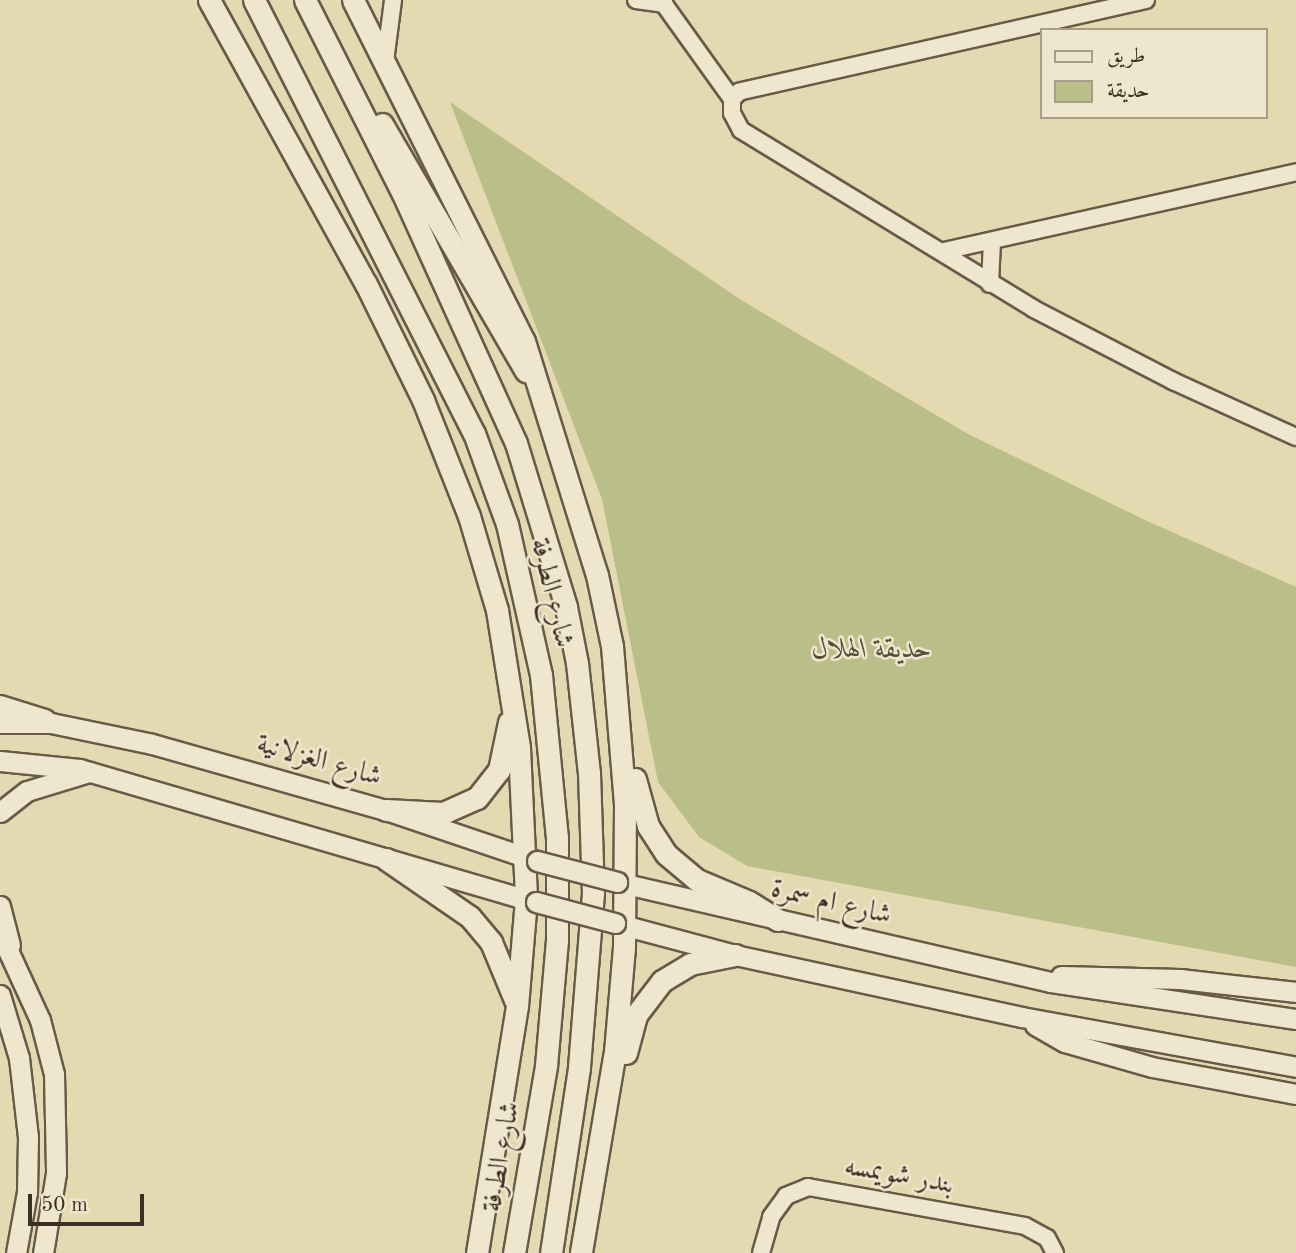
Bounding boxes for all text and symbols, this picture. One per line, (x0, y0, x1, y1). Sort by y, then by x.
legend (1040, 28, 1268, 119)
text: طريق (1107, 46, 1145, 67)
text: حديقة (1107, 81, 1150, 102)
street label: شارع الطرفة (522, 535, 580, 651)
park label: حديقة الهلال (812, 633, 932, 667)
street label: شارع الغزلانية (253, 727, 385, 795)
street label: شارع ام سمرة (768, 873, 894, 933)
street label: شارع الطرفة (476, 1099, 528, 1215)
street label: بندر شويمسه (842, 1150, 956, 1202)
scale bar (32, 1180, 147, 1224)
text: 50 m (41, 1195, 88, 1216)

